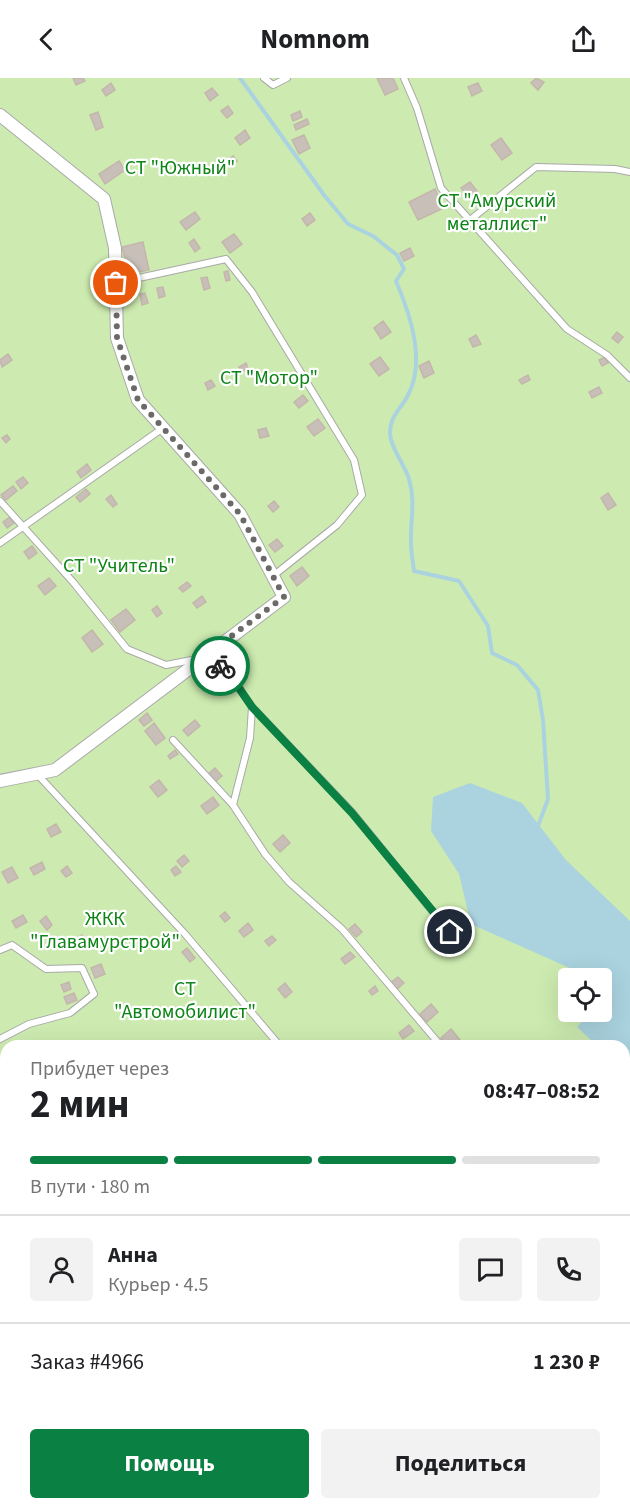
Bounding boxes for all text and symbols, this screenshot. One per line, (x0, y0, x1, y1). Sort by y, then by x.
text: Nomnom (260, 20, 370, 59)
icon: back (30, 23, 63, 56)
icon: share (567, 23, 600, 56)
park label: СТ "Южный" (125, 154, 235, 182)
park label: СТ "Амурский металлист" (438, 187, 556, 238)
pin (90, 257, 141, 308)
icon: bag (99, 266, 132, 299)
park label: СТ "Мотор" (220, 364, 318, 392)
park label: СТ "Учитель" (63, 552, 175, 580)
courier (190, 636, 250, 696)
icon: bike (204, 650, 237, 683)
park label: ЖКК "Главамурстрой" (30, 905, 180, 956)
pin (424, 906, 475, 957)
icon: home (433, 915, 466, 948)
map controls (558, 968, 612, 1022)
button: locate (558, 968, 612, 1022)
park label: СТ "Автомобилист" (114, 975, 256, 1026)
text: Прибудет через (30, 1055, 169, 1083)
text: 08:47–08:52 (483, 1075, 600, 1107)
text: 2 мин (30, 1077, 130, 1133)
text: В пути · 180 m (30, 1173, 150, 1201)
button: person (30, 1238, 93, 1301)
button: chat (459, 1238, 522, 1301)
button: phone (537, 1238, 600, 1301)
text: Анна (108, 1239, 158, 1271)
text: Курьер · 4.5 (108, 1271, 208, 1299)
text: Заказ #4966 (30, 1346, 144, 1378)
text: 1 230 ₽ (533, 1346, 600, 1378)
button: Помощь (30, 1429, 309, 1498)
button: Поделиться (321, 1429, 600, 1498)

